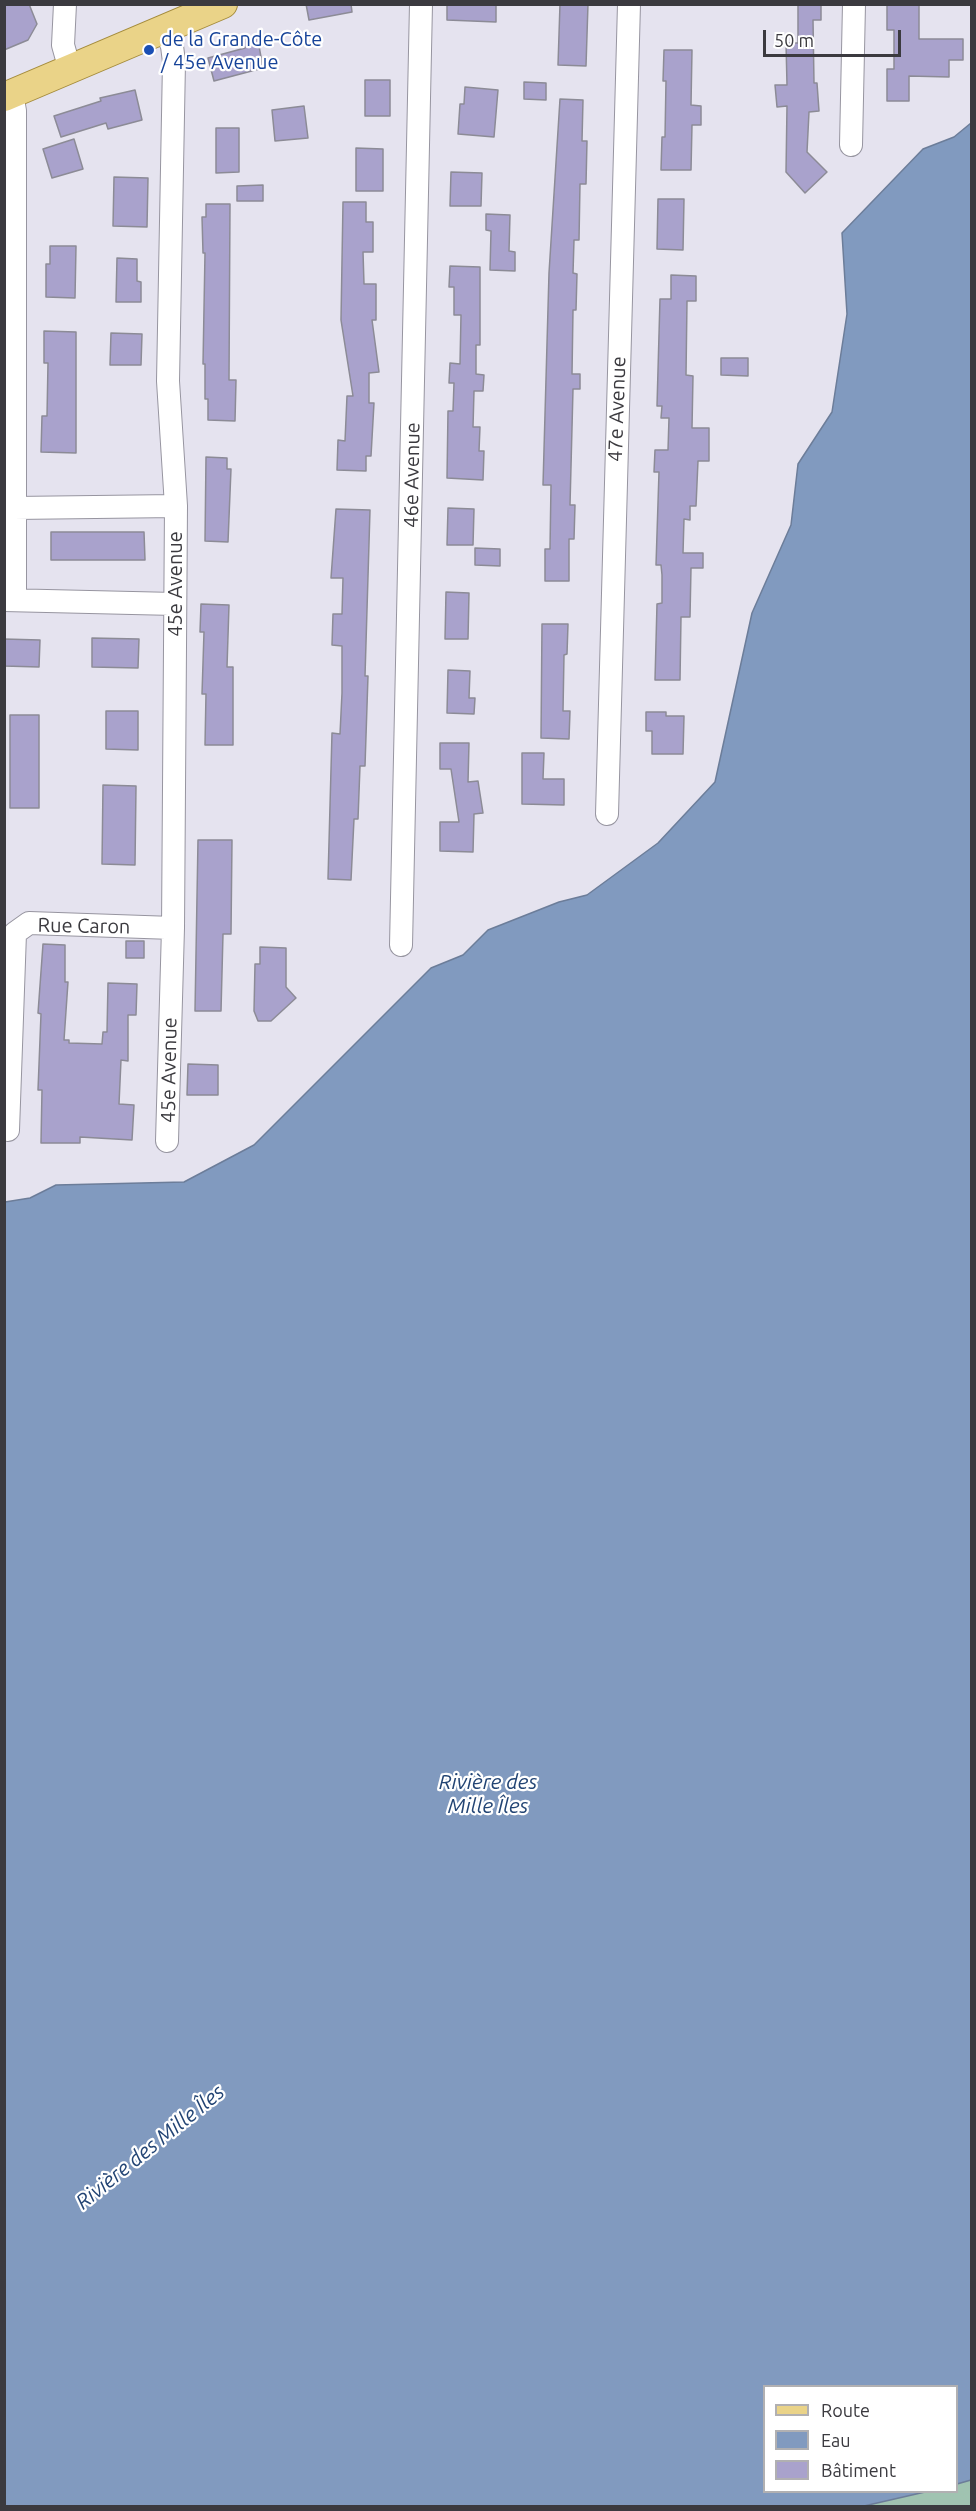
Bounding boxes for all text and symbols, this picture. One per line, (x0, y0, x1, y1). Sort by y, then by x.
scale bar (766, 18, 904, 56)
place label: de la Grande-Côte / 45e Avenue (161, 27, 322, 74)
text: 50 m (774, 30, 814, 50)
marker: de la Grande-Côte / 45e Avenue (142, 43, 156, 57)
street label: 47e Avenue (603, 356, 631, 462)
street label: 46e Avenue (399, 422, 425, 528)
street label: 45e Avenue (163, 531, 187, 637)
street label: Rue Caron (37, 913, 131, 939)
street label: 45e Avenue (156, 1017, 182, 1123)
water label: Rivière des Mille Îles (439, 1769, 537, 1819)
water label: Rivière des Mille Îles (71, 2079, 229, 2215)
legend (763, 2385, 958, 2493)
text: Route (821, 2400, 870, 2420)
text: Eau (821, 2430, 851, 2450)
text: Bâtiment (821, 2460, 896, 2480)

